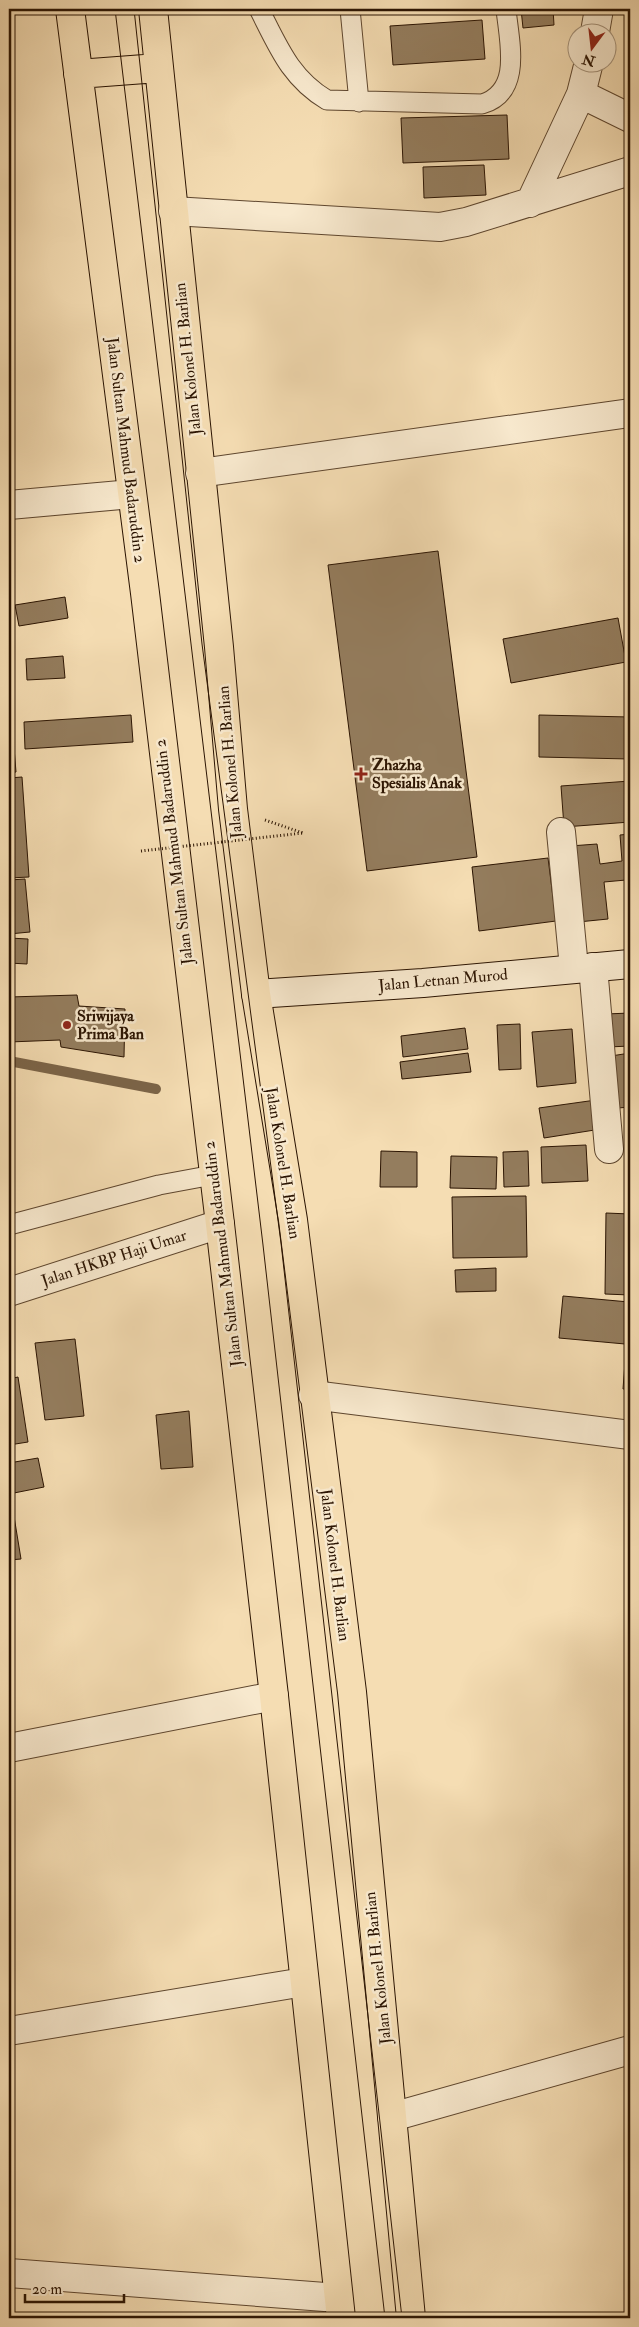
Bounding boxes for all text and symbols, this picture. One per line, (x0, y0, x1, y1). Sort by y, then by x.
north arrow (566, 22, 616, 72)
text: N (580, 50, 598, 70)
street label: Jalan Kolonel H. Barlian (170, 282, 207, 437)
street label: Jalan Sultan Mahmud Badaruddin 2 (101, 335, 150, 564)
street label: Jalan Kolonel H. Barlian (213, 685, 248, 840)
street label: Jalan Sultan Mahmud Badaruddin 2 (150, 738, 199, 967)
place label: Zhazha Spesialis Anak (372, 755, 462, 794)
marker: Zhazha Spesialis Anak (354, 767, 368, 781)
street label: Jalan Letnan Murod (376, 964, 509, 997)
place label: Sriwijaya Prima Ban (77, 1006, 145, 1044)
marker: Sriwijaya Prima Ban (61, 1019, 73, 1031)
street label: Jalan Kolonel H. Barlian (260, 1085, 305, 1240)
street label: Jalan Sultan Mahmud Badaruddin 2 (199, 1140, 248, 1369)
street label: Jalan HKBP Haji Umar (38, 1225, 189, 1292)
street label: Jalan Kolonel H. Barlian (315, 1487, 354, 1642)
street label: Jalan Kolonel H. Barlian (360, 1891, 397, 2046)
scale bar (25, 2272, 124, 2304)
text: 20 m (32, 2280, 62, 2299)

